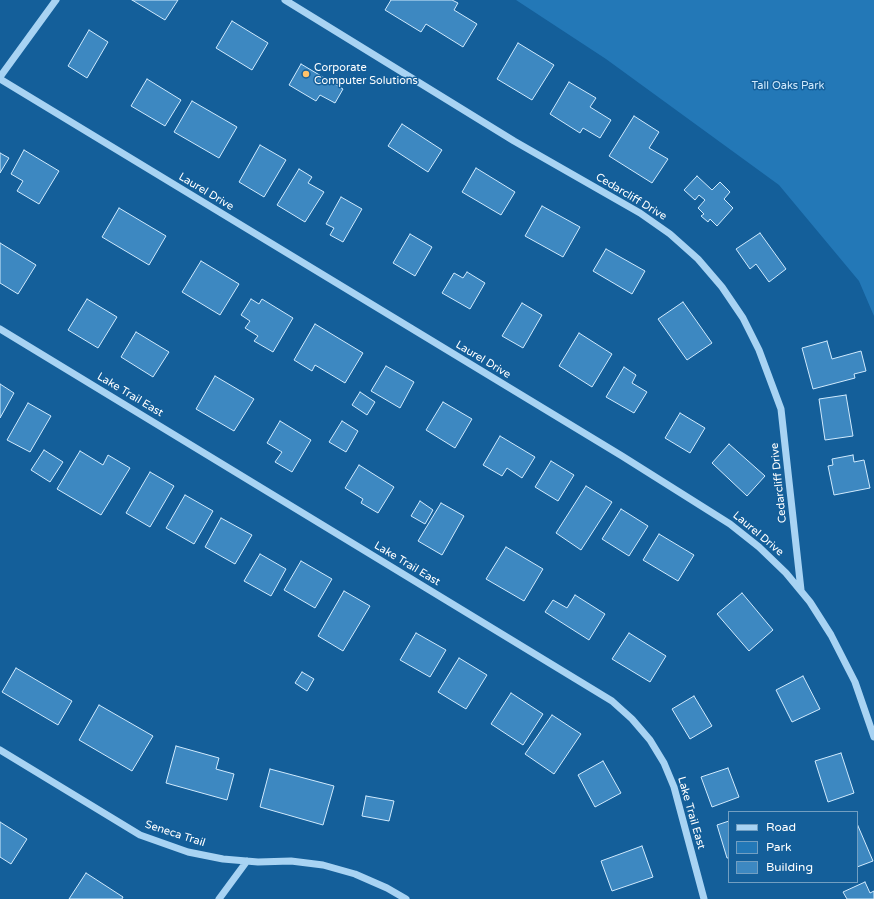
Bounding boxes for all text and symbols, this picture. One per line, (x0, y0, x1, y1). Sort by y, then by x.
place label: Corporate Computer Solutions (314, 61, 418, 87)
marker: Corporate Computer Solutions (301, 69, 311, 79)
park label: Tall Oaks Park (752, 79, 824, 93)
street label: Laurel Drive (176, 170, 236, 214)
street label: Cedarcliff Drive (593, 171, 669, 223)
street label: Laurel Drive (453, 338, 513, 382)
street label: Lake Trail East (95, 370, 165, 420)
street label: Cedarcliff Drive (768, 442, 790, 524)
street label: Laurel Drive (730, 509, 786, 559)
street label: Lake Trail East (372, 539, 442, 589)
street label: Lake Trail East (674, 775, 708, 851)
legend (728, 811, 858, 883)
street label: Seneca Trail (143, 818, 207, 850)
text: Road (766, 820, 796, 834)
text: Park (766, 840, 792, 854)
text: Building (766, 860, 813, 874)

